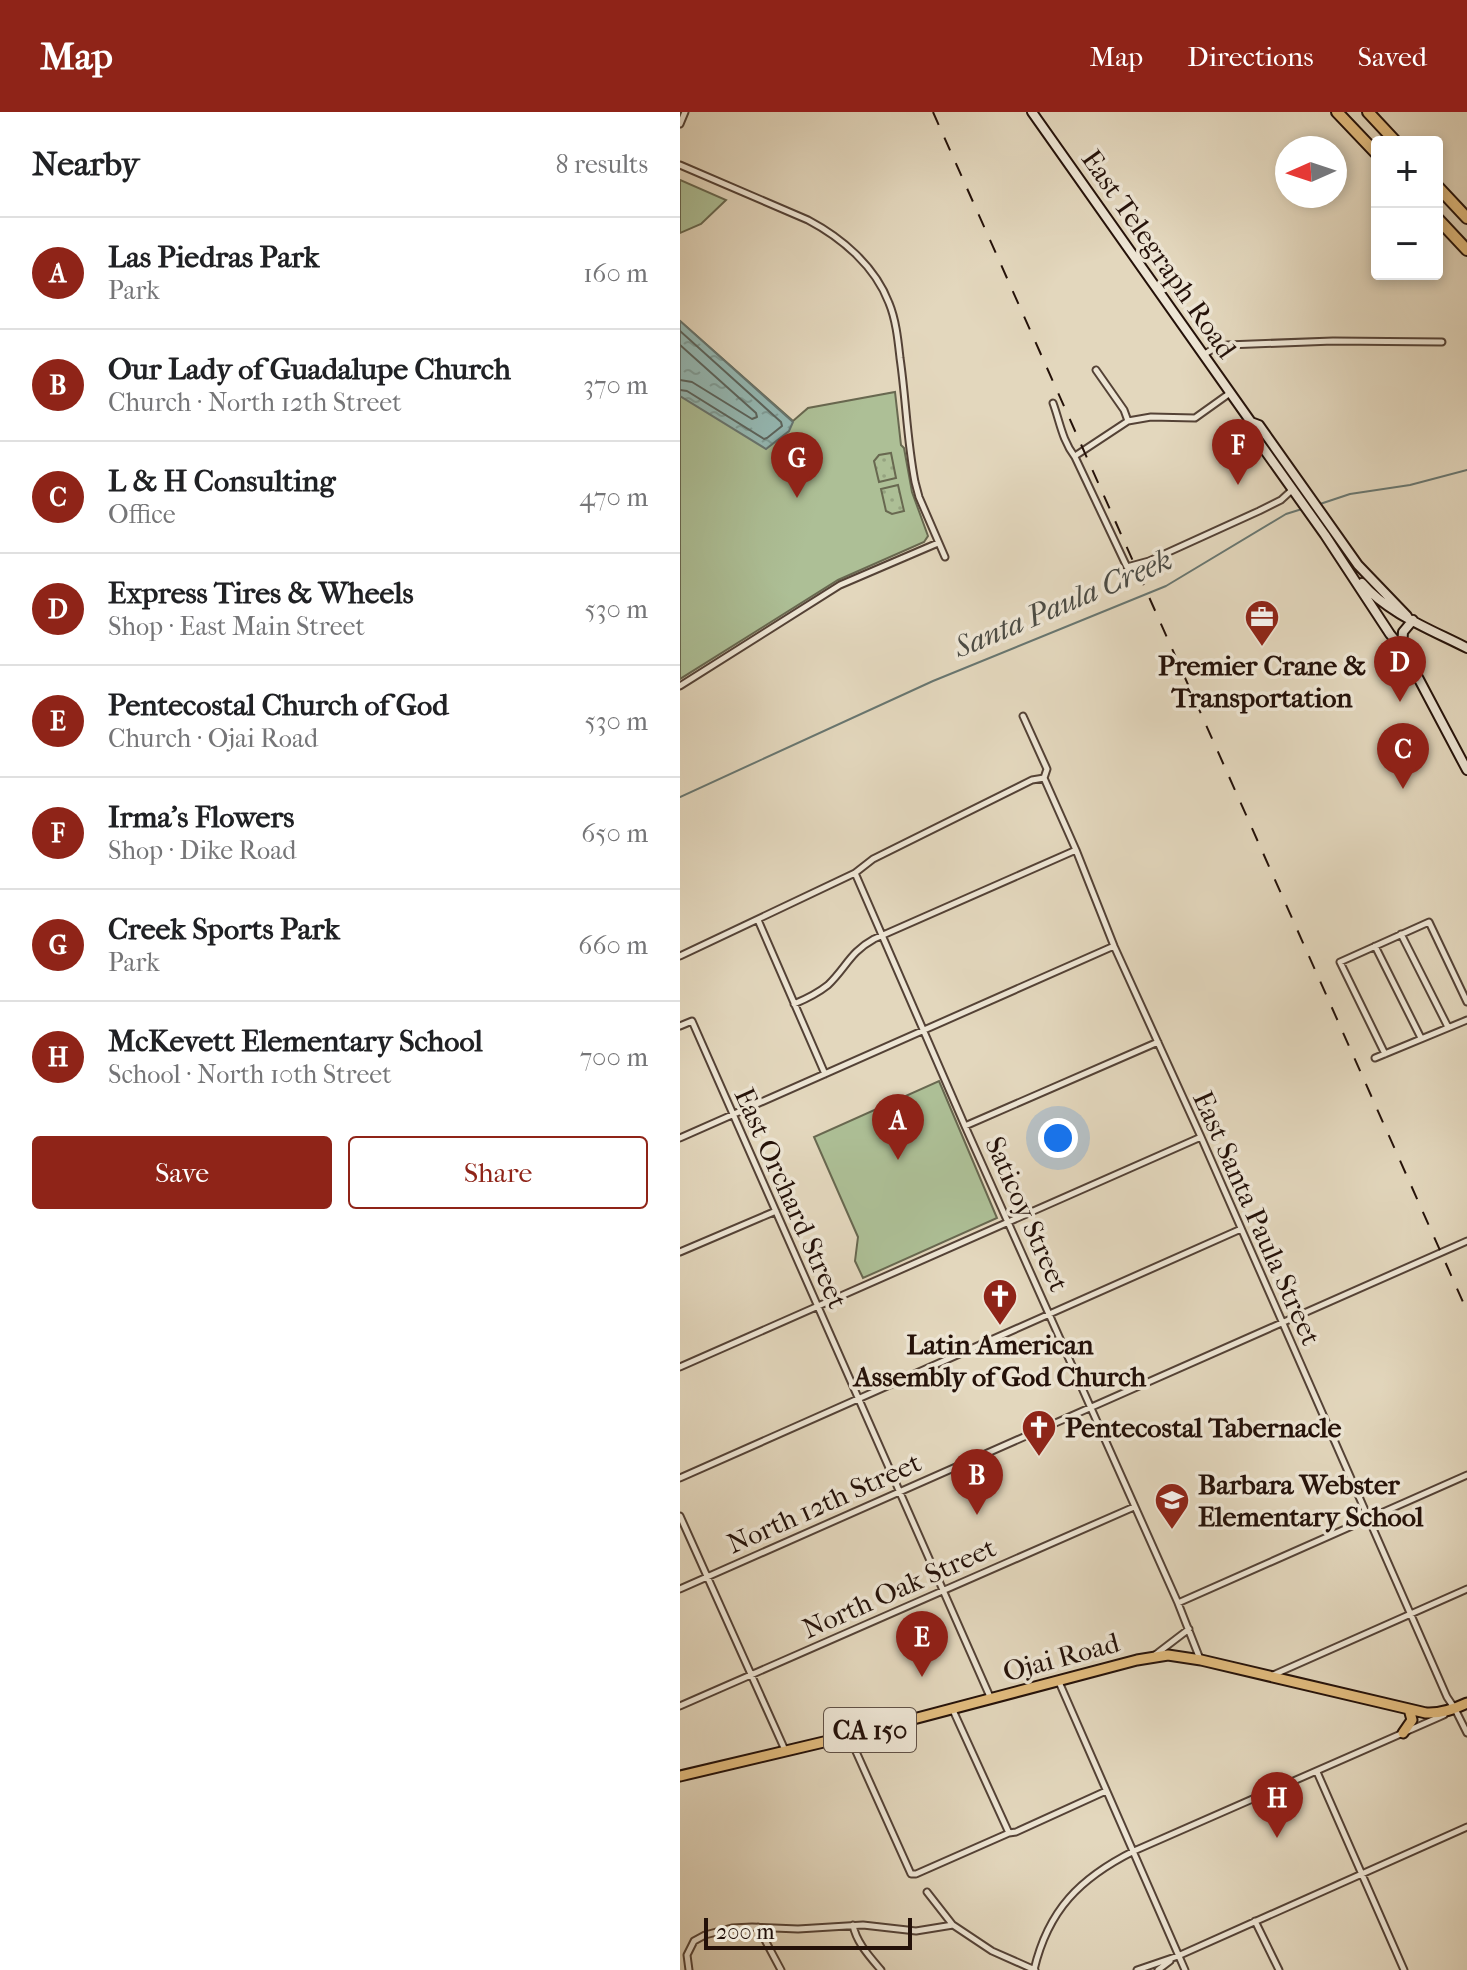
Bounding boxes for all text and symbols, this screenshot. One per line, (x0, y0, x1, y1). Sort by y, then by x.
text: Map (40, 34, 113, 79)
text: Map (1090, 40, 1143, 73)
text: Directions (1187, 40, 1314, 73)
text: Saved (1358, 40, 1427, 73)
north arrow (1275, 136, 1347, 208)
map controls (1371, 136, 1443, 280)
button: + (1371, 136, 1443, 208)
street label: East Telegraph Road (1075, 143, 1244, 365)
text: Nearby (32, 144, 139, 184)
text: 8 results (555, 149, 648, 180)
button: − (1371, 208, 1443, 280)
text: Las Piedras Park (108, 240, 319, 275)
text: A (50, 258, 66, 289)
text: 160 m (583, 258, 648, 289)
text: Park (108, 275, 160, 306)
text: Our Lady of Guadalupe Church (108, 352, 511, 387)
text: B (50, 370, 66, 401)
text: 370 m (583, 370, 648, 401)
text: Church · North 12th Street (108, 387, 401, 418)
pin: F (1212, 419, 1264, 485)
pin: G (771, 432, 823, 498)
text: L & H Consulting (108, 464, 336, 499)
text: C (49, 482, 67, 513)
text: 470 m (579, 482, 648, 513)
text: Office (108, 499, 176, 530)
water label: Santa Paula Creek (948, 542, 1177, 666)
text: Express Tires & Wheels (108, 576, 414, 611)
text: D (48, 594, 68, 625)
text: 530 m (585, 594, 648, 625)
office icon: Premier Crane & Transportation (1243, 598, 1281, 648)
text: Shop · East Main Street (108, 611, 365, 642)
pin: D (1374, 636, 1426, 702)
place label: Premier Crane & Transportation (1158, 649, 1366, 714)
text: Pentecostal Church of God (108, 688, 449, 723)
text: E (50, 706, 66, 737)
text: 530 m (585, 706, 648, 737)
text: Church · Ojai Road (108, 723, 318, 754)
pin: C (1377, 723, 1429, 789)
text: Irma's Flowers (108, 800, 294, 835)
text: F (51, 818, 65, 849)
text: 650 m (581, 818, 648, 849)
text: Shop · Dike Road (108, 835, 296, 866)
text: Creek Sports Park (108, 912, 340, 947)
text: G (49, 930, 67, 961)
text: 660 m (578, 930, 648, 961)
text: Park (108, 947, 160, 978)
text: McKevett Elementary School (108, 1024, 483, 1059)
text: H (48, 1042, 68, 1073)
text: 700 m (580, 1042, 648, 1073)
text: School · North 10th Street (108, 1059, 392, 1090)
street label: East Orchard Street (728, 1083, 854, 1313)
street label: East Santa Paula Street (1186, 1086, 1328, 1350)
pin: A (872, 1094, 924, 1160)
your location (1038, 1118, 1078, 1158)
street label: Saticoy Street (978, 1131, 1076, 1297)
button: Save (32, 1136, 332, 1209)
button: Share (348, 1136, 648, 1209)
church icon: Latin American Assembly of God Church (981, 1277, 1019, 1327)
place label: Latin American Assembly of God Church (852, 1328, 1147, 1393)
church icon: Pentecostal Tabernacle (1020, 1408, 1058, 1458)
place label: Pentecostal Tabernacle (1065, 1411, 1341, 1444)
street label: North 12th Street (722, 1446, 926, 1560)
pin: B (951, 1449, 1003, 1515)
place label: Barbara Webster Elementary School (1198, 1468, 1424, 1533)
school or university icon: Barbara Webster Elementary School (1153, 1481, 1191, 1531)
street label: North Oak Street (797, 1531, 1001, 1645)
pin: E (896, 1611, 948, 1677)
street label: Ojai Road (999, 1625, 1123, 1688)
road number: CA 150 (824, 1708, 916, 1752)
pin: H (1251, 1772, 1303, 1838)
scale bar (704, 1914, 912, 1950)
text: 200 m (716, 1919, 775, 1945)

